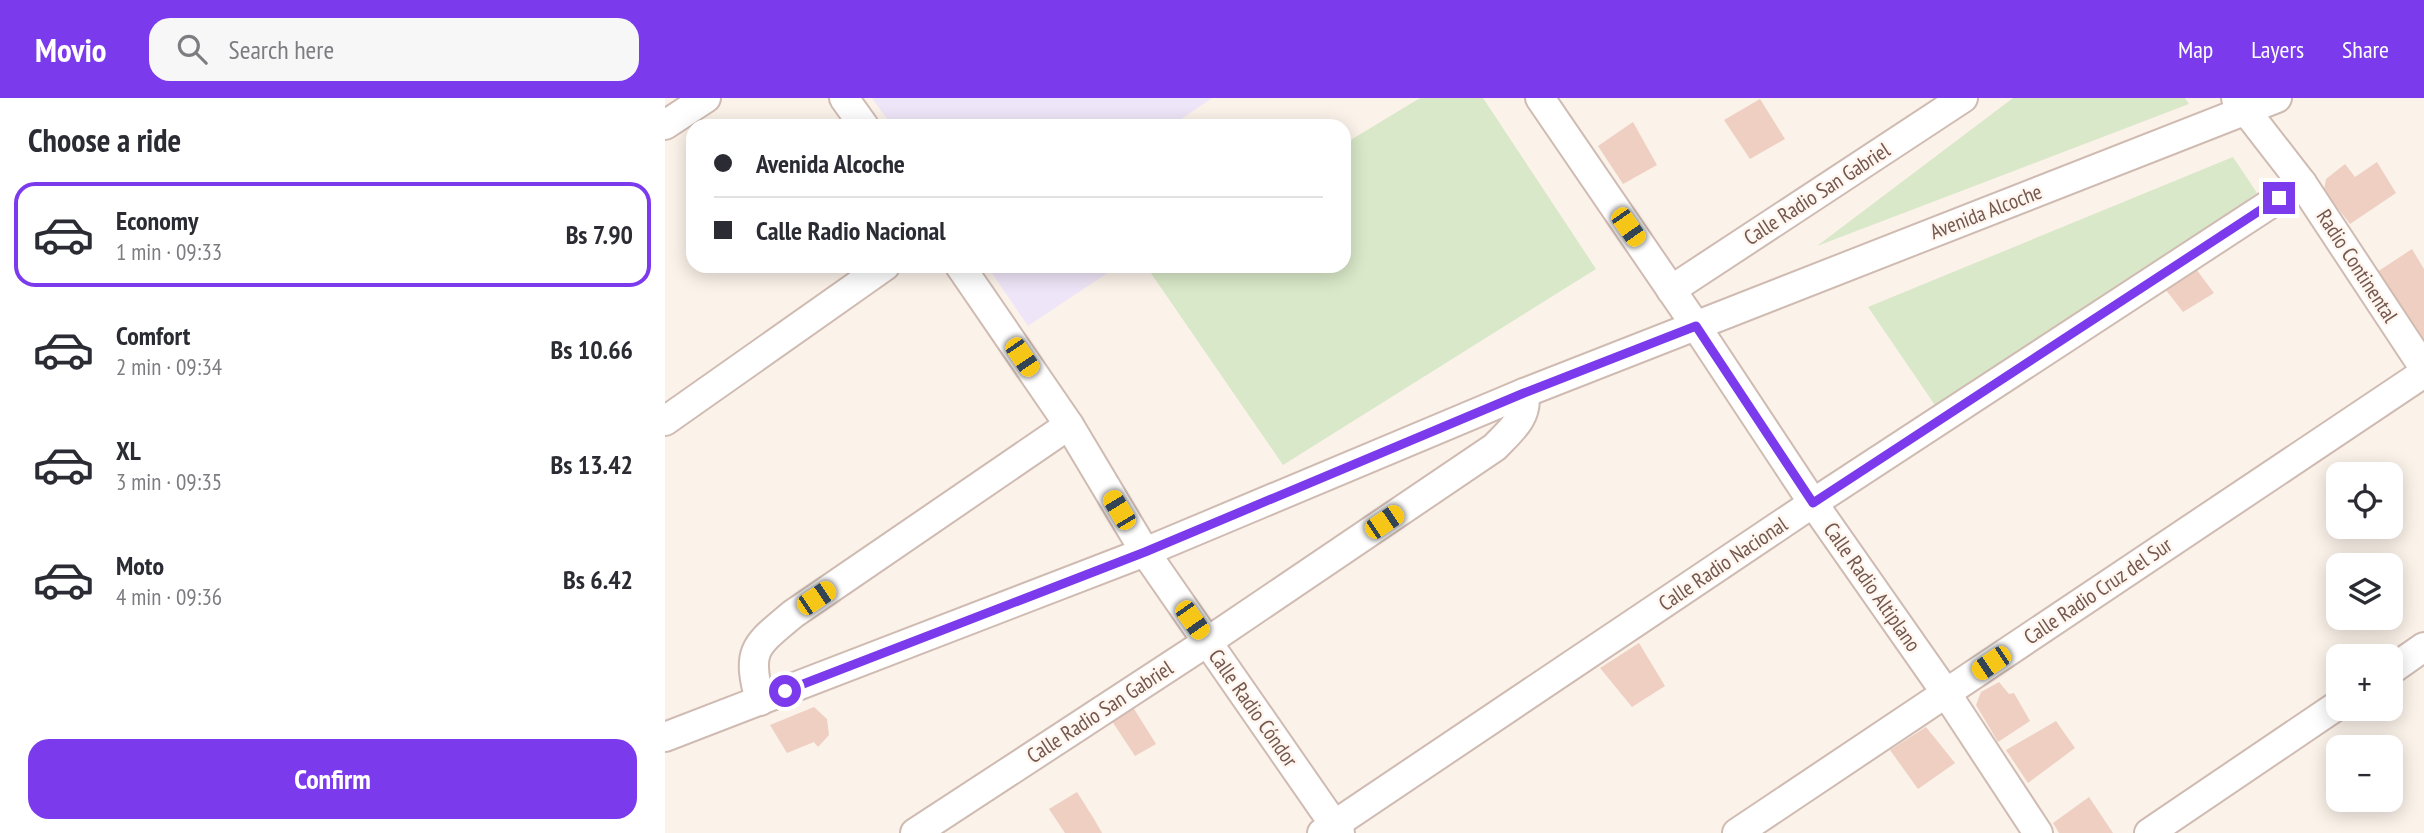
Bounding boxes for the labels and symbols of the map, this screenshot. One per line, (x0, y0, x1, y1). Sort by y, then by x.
street label: Calle Radio San Gabriel (1738, 136, 1895, 251)
street label: Avenida Alcoche (1926, 178, 2046, 245)
route end (2263, 182, 2295, 214)
car (1608, 204, 1649, 250)
street label: Radio Continental (2311, 204, 2404, 327)
car (1002, 334, 1043, 380)
car (1100, 487, 1139, 533)
car (1361, 502, 1408, 542)
street label: Calle Radio Nacional (1653, 510, 1792, 617)
street label: Calle Radio Altiplano (1818, 517, 1927, 657)
street label: Calle Radio Cruz del Sur (2018, 531, 2177, 650)
car (793, 578, 840, 618)
car (1172, 597, 1213, 643)
car (1968, 643, 2015, 683)
street label: Calle Radio Cóndor (1203, 644, 1304, 772)
street label: Calle Radio San Gabriel (1021, 654, 1178, 769)
route start (769, 675, 801, 707)

